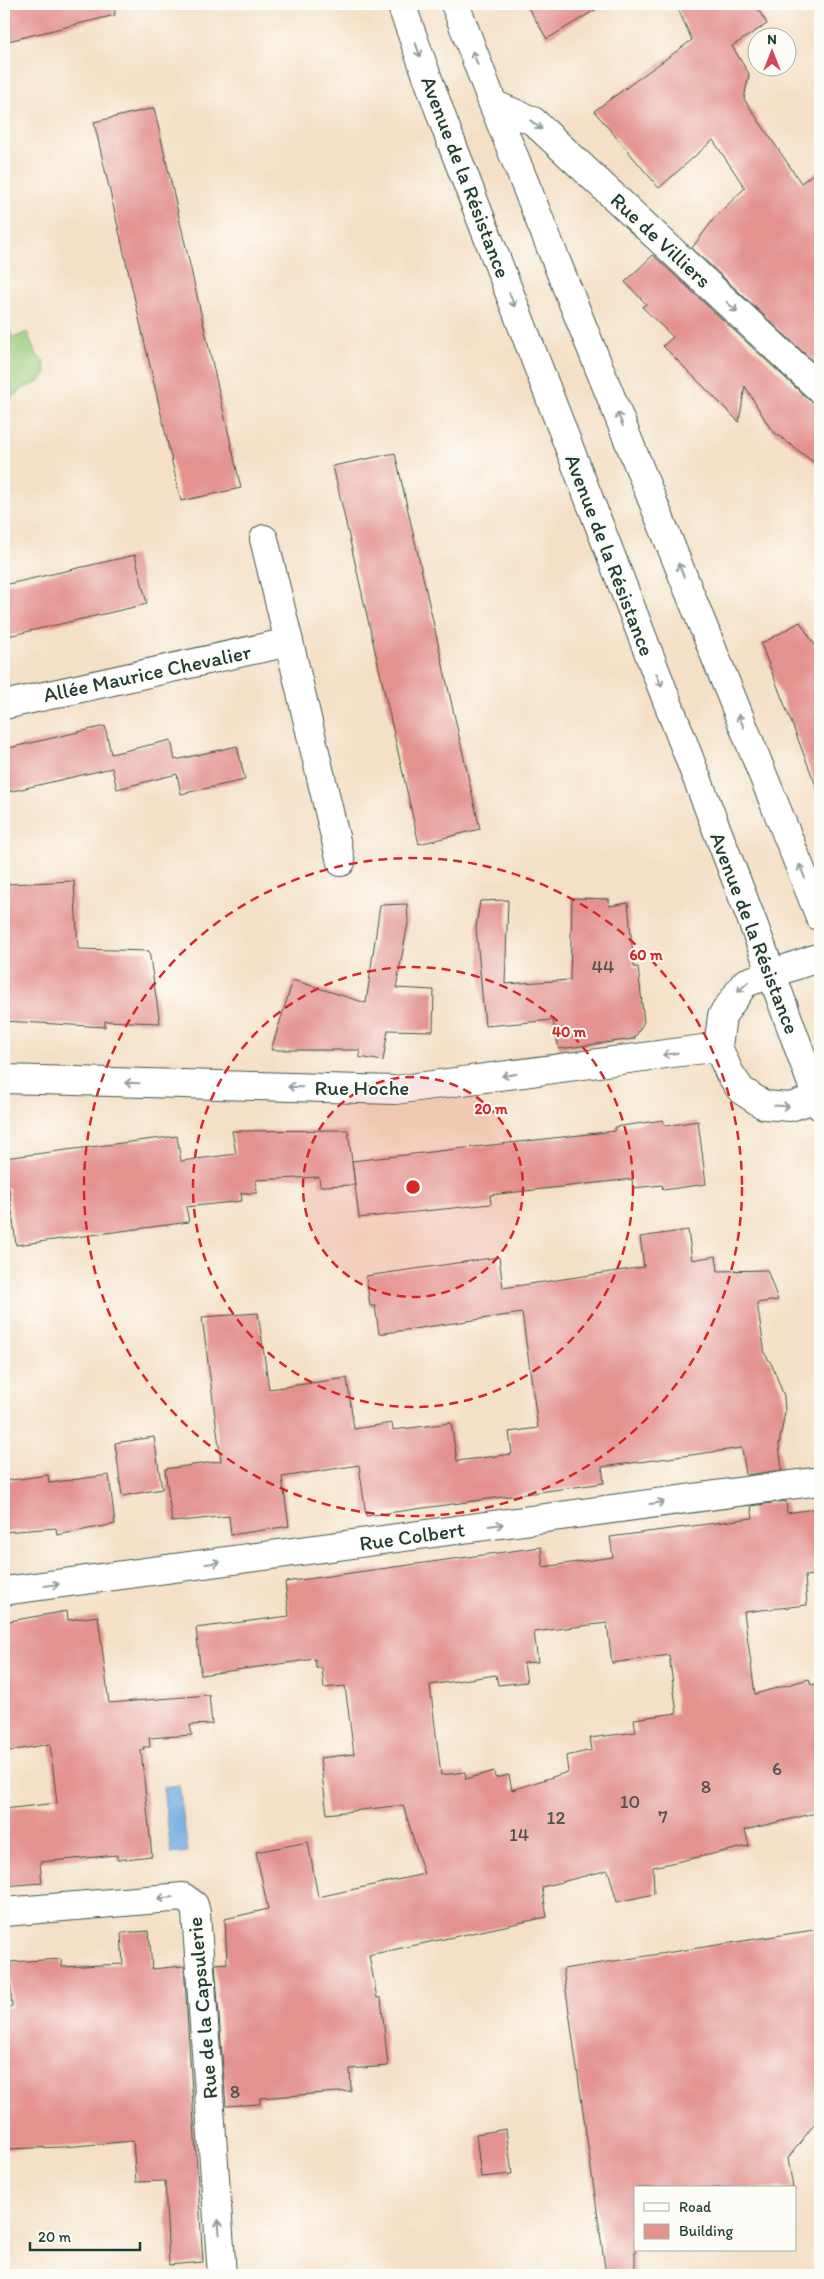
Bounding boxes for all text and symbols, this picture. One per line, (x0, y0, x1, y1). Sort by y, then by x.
north arrow (746, 28, 796, 78)
text: N (767, 31, 777, 48)
one-way arrow (414, 41, 423, 57)
one-way arrow (470, 51, 480, 66)
street label: Avenue de la Résistance (416, 73, 516, 281)
one-way arrow (530, 119, 543, 130)
street label: Rue de Villiers (606, 187, 716, 293)
one-way arrow (508, 292, 517, 307)
one-way arrow (726, 301, 739, 313)
one-way arrow (615, 412, 624, 427)
street label: Avenue de la Résistance (560, 451, 660, 659)
one-way arrow (675, 563, 685, 578)
street label: Allée Maurice Chevalier (41, 639, 254, 707)
one-way arrow (655, 672, 664, 687)
one-way arrow (736, 714, 746, 729)
street label: Avenue de la Résistance (705, 829, 805, 1037)
one-way arrow (797, 864, 806, 880)
text: 60 m (629, 946, 663, 964)
house number: 44 (592, 955, 614, 978)
one-way arrow (737, 981, 749, 993)
text: 40 m (552, 1023, 587, 1041)
one-way arrow (662, 1049, 678, 1059)
one-way arrow (501, 1070, 517, 1080)
street label: Rue Hoche (315, 1075, 409, 1100)
one-way arrow (124, 1078, 140, 1087)
one-way arrow (287, 1082, 303, 1092)
text: 20 m (474, 1100, 508, 1118)
one-way arrow (774, 1102, 790, 1111)
centre of rings (404, 1178, 422, 1196)
one-way arrow (648, 1498, 664, 1508)
street label: Rue Colbert (358, 1516, 466, 1556)
one-way arrow (487, 1520, 503, 1530)
one-way arrow (205, 1558, 221, 1568)
one-way arrow (44, 1580, 60, 1590)
house number: 6 (772, 1757, 782, 1780)
house number: 8 (701, 1775, 711, 1798)
house number: 10 (620, 1790, 640, 1813)
house number: 7 (658, 1805, 668, 1828)
house number: 12 (547, 1806, 565, 1829)
house number: 14 (509, 1823, 529, 1846)
one-way arrow (157, 1893, 173, 1903)
street label: Rue de la Capsulerie (182, 1916, 222, 2100)
house number: 8 (230, 2080, 240, 2103)
legend (634, 2186, 796, 2252)
text: Road (679, 2198, 712, 2216)
scale bar (30, 2219, 140, 2251)
one-way arrow (214, 2219, 223, 2235)
text: Building (679, 2222, 733, 2240)
text: 20 m (38, 2228, 72, 2246)

